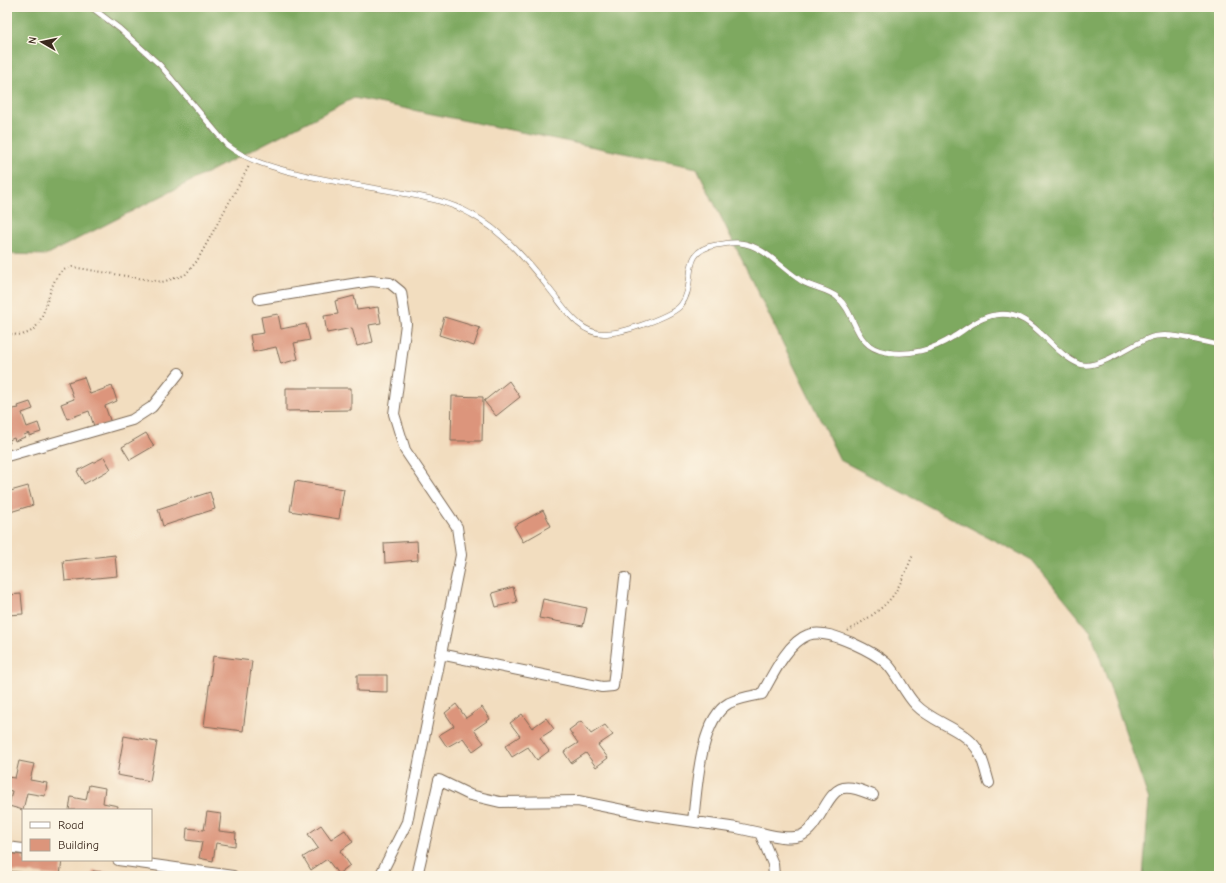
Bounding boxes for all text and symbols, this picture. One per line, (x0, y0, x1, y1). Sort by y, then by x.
north arrow (22, 22, 62, 62)
text: N (26, 36, 40, 45)
legend (22, 809, 152, 861)
text: Road (58, 818, 84, 832)
text: Building (58, 838, 99, 852)

